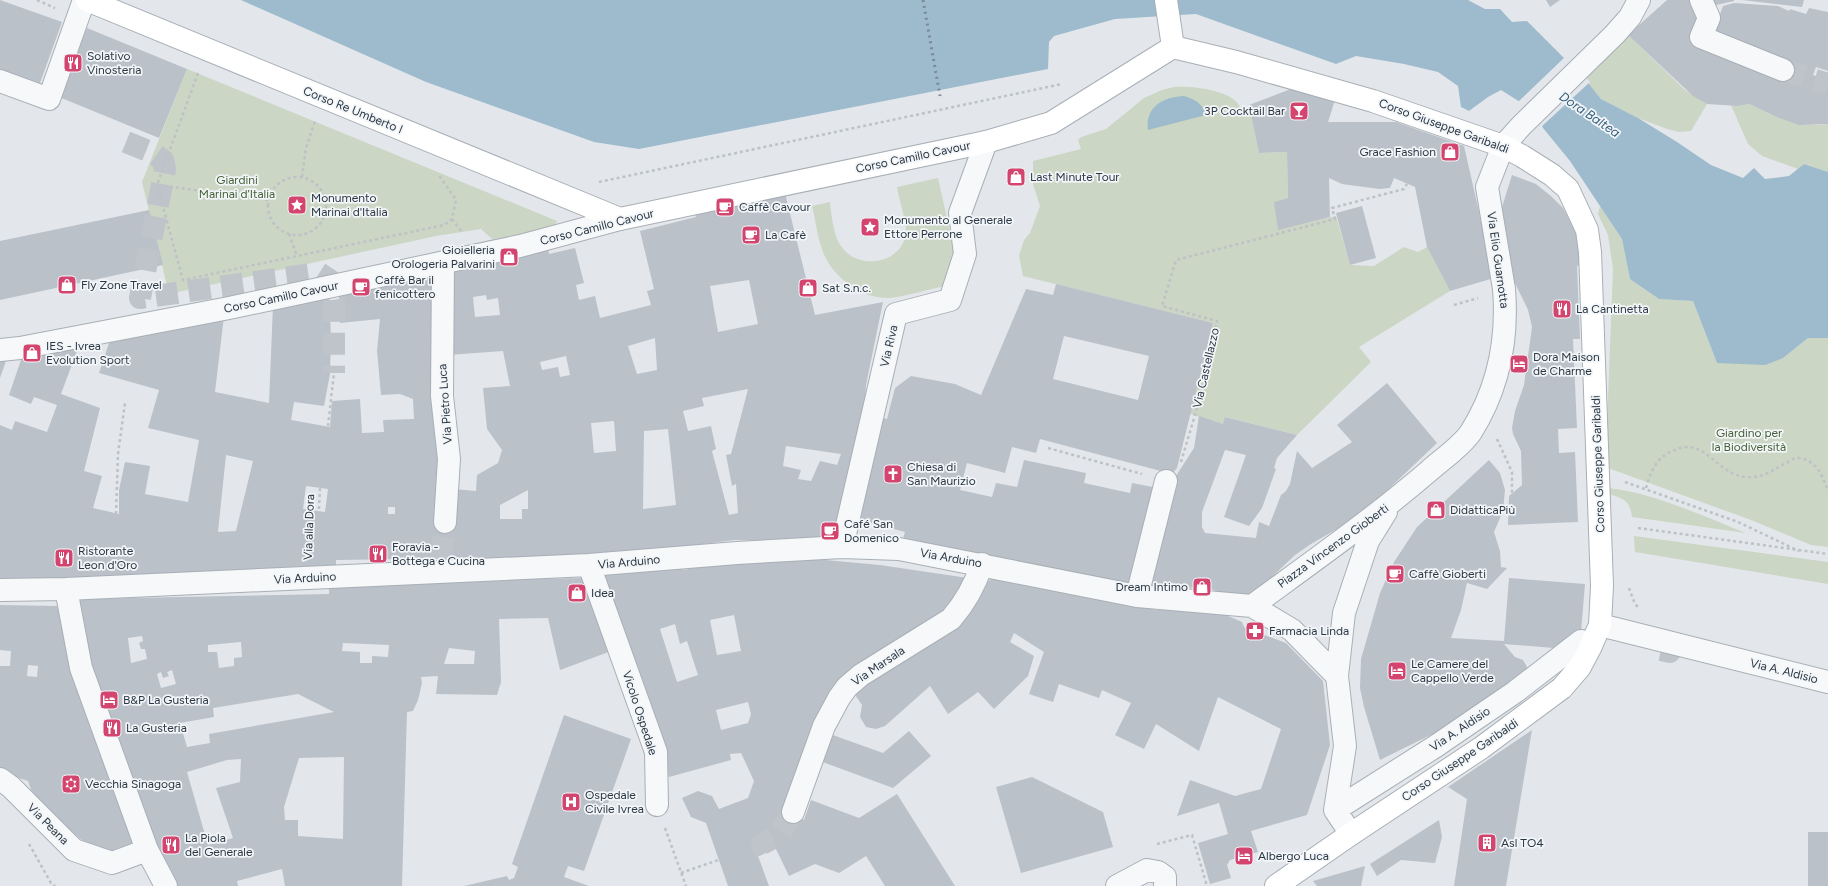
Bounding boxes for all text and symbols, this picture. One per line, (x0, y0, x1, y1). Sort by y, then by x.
place label: Solativo Vinosteria (87, 49, 141, 77)
restaurant icon: Solativo Vinosteria (62, 52, 84, 74)
street label: Corso Re Umberto I (301, 84, 405, 136)
water label: Dora Baltea (1557, 89, 1623, 140)
street label: Corso Giuseppe Garibaldi (1377, 96, 1511, 156)
bar icon: 3P Cocktail Bar (1288, 100, 1310, 122)
place label: 3P Cocktail Bar (1204, 104, 1285, 118)
street label: Corso Camillo Cavour (854, 138, 972, 176)
shop icon: Grace Fashion (1439, 141, 1461, 163)
place label: Grace Fashion (1359, 145, 1436, 159)
shop icon: Last Minute Tour (1005, 166, 1027, 188)
place label: Last Minute Tour (1030, 170, 1119, 184)
park label: Giardini Marinai d’Italia (199, 173, 275, 201)
place label: Monumento Marinai d'Italia (311, 191, 388, 219)
place icon: Monumento Marinai d'Italia (286, 194, 308, 216)
cafe icon: Caffè Cavour (714, 196, 736, 218)
place label: Caffè Cavour (739, 200, 811, 214)
street label: Corso Camillo Cavour (539, 206, 655, 248)
street label: Via Elio Guarnotta (1484, 211, 1512, 309)
place label: Monumento al Generale Ettore Perrone (884, 213, 1013, 241)
place icon: Monumento al Generale Ettore Perrone (859, 216, 881, 238)
cafe icon: La Cafè (740, 224, 762, 246)
place label: La Cafè (765, 228, 806, 242)
place label: Gioielleria Orologeria Palvarini (391, 243, 495, 271)
shop icon: Gioielleria Orologeria Palvarini (498, 246, 520, 268)
place label: Caffè Bar il fenicottero (375, 273, 436, 301)
shop icon: Fly Zone Travel (56, 274, 78, 296)
cafe icon: Caffè Bar il fenicottero (350, 276, 372, 298)
shop icon: Sat S.n.c. (797, 277, 819, 299)
place label: Fly Zone Travel (81, 278, 162, 292)
street label: Corso Camillo Cavour (222, 278, 340, 316)
place label: Sat S.n.c. (822, 281, 871, 295)
restaurant icon: La Cantinetta (1551, 298, 1573, 320)
place label: La Cantinetta (1576, 302, 1649, 316)
street label: Via Riva (877, 324, 901, 368)
street label: Via Castellazzo (1190, 327, 1222, 409)
place label: IES - Ivrea Evolution Sport (46, 339, 130, 367)
shop icon: IES - Ivrea Evolution Sport (21, 342, 43, 364)
place label: Dora Maison de Charme (1533, 350, 1600, 378)
hotel icon: Dora Maison de Charme (1508, 353, 1530, 375)
street label: Via Pietro Luca (435, 363, 455, 445)
street label: Corso Giuseppe Garibaldi (1589, 395, 1607, 533)
park label: Giardino per la Biodiversità (1712, 426, 1786, 454)
place label: Chiesa di San Maurizio (907, 460, 976, 488)
church icon: Chiesa di San Maurizio (882, 463, 904, 485)
street label: Via alla Dora (301, 494, 317, 560)
shop icon: DidatticaPiù (1425, 499, 1447, 521)
street label: Piazza Vincenzo Gioberti (1275, 501, 1391, 591)
place label: DidatticaPiù (1450, 503, 1515, 517)
place label: Café San Domenico (844, 517, 899, 545)
cafe icon: Café San Domenico (819, 520, 841, 542)
place label: Foravia - Bottega e Cucina (392, 540, 485, 568)
restaurant icon: Foravia - Bottega e Cucina (367, 543, 389, 565)
place label: Ristorante Leon d'Oro (78, 544, 137, 572)
street label: Via Arduino (919, 546, 983, 570)
restaurant icon: Ristorante Leon d'Oro (53, 547, 75, 569)
street label: Via Arduino (597, 552, 661, 572)
cafe icon: Caffè Gioberti (1384, 563, 1406, 585)
place label: Caffè Gioberti (1409, 567, 1486, 581)
street label: Via Arduino (273, 569, 337, 587)
shop icon: Dream Intimo (1191, 576, 1213, 598)
place label: Dream Intimo (1115, 580, 1188, 594)
shop icon: Idea (566, 582, 588, 604)
place label: Idea (591, 586, 614, 600)
pharmacy icon: Farmacia Linda (1244, 620, 1266, 642)
place label: Farmacia Linda (1269, 624, 1349, 638)
street label: Via Marsala (849, 643, 907, 689)
street label: Via A. Aldisio (1748, 656, 1820, 686)
place label: Le Camere del Cappello Verde (1411, 657, 1494, 685)
hotel icon: Le Camere del Cappello Verde (1386, 660, 1408, 682)
street label: Vicolo Ospedale (620, 669, 660, 757)
hotel icon: B&P La Gusteria (98, 689, 120, 711)
place label: B&P La Gusteria (123, 693, 209, 707)
street label: Via A. Aldisio (1427, 704, 1493, 754)
street label: Corso Giuseppe Garibaldi (1399, 716, 1521, 804)
restaurant icon: La Gusteria (101, 717, 123, 739)
place label: La Gusteria (126, 721, 187, 735)
synagogue icon: Vecchia Sinagoga (60, 773, 82, 795)
place label: Vecchia Sinagoga (85, 777, 181, 791)
place label: Ospedale Civile Ivrea (585, 788, 644, 816)
hospital icon: Ospedale Civile Ivrea (560, 791, 582, 813)
street label: Via Peana (24, 800, 72, 848)
place label: La Piola del Generale (185, 831, 253, 859)
building icon: Asl TO4 (1476, 832, 1498, 854)
restaurant icon: La Piola del Generale (160, 834, 182, 856)
place label: Asl TO4 (1501, 836, 1544, 850)
hotel icon: Albergo Luca (1233, 845, 1255, 867)
place label: Albergo Luca (1258, 849, 1329, 863)

